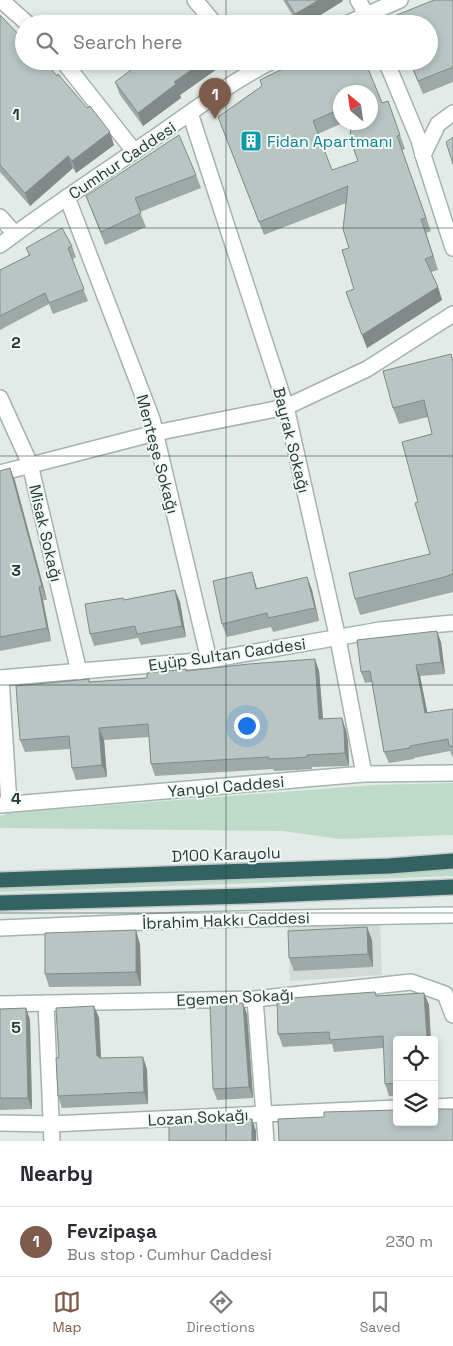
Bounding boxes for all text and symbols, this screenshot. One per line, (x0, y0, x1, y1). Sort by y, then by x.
search box (15, 15, 438, 70)
icon: search (33, 29, 61, 57)
text: Search here (73, 30, 183, 55)
pin: 1 (199, 78, 231, 119)
north arrow (333, 85, 378, 130)
text: 1 (12, 104, 20, 125)
street label: Cumhur Caddesi (65, 117, 180, 204)
building icon: Fidan Apartmanı (239, 129, 263, 153)
place label: Fidan Apartmanı (267, 131, 392, 152)
text: 2 (11, 332, 21, 353)
street label: Bayrak Sokağı (268, 385, 315, 495)
street label: Menteşe Sokağı (131, 392, 184, 516)
street label: Misak Sokağı (24, 482, 67, 584)
text: 3 (11, 560, 21, 581)
street label: Eyüp Sultan Caddesi (147, 633, 307, 676)
your location (234, 713, 260, 739)
street label: Yanyol Caddesi (167, 771, 285, 802)
text: 4 (11, 788, 21, 809)
street label: D100 Karayolu (171, 842, 281, 867)
street label: İbrahim Hakkı Caddesi (142, 907, 310, 934)
street label: Egemen Sokağı (176, 984, 294, 1011)
text: 5 (11, 1017, 21, 1038)
map controls (393, 1036, 438, 1126)
button: locate (393, 1036, 438, 1081)
button: layers (393, 1081, 438, 1126)
street label: Lozan Sokağı (147, 1104, 249, 1131)
text: Nearby (20, 1160, 93, 1187)
text: Fevzipaşa (67, 1219, 157, 1244)
text: 1 (32, 1231, 40, 1252)
text: 230 m (386, 1231, 433, 1252)
text: Bus stop · Cumhur Caddesi (67, 1244, 272, 1265)
tab: Map (52, 1288, 82, 1336)
tab: Directions (186, 1288, 255, 1336)
tab: Saved (360, 1288, 401, 1336)

